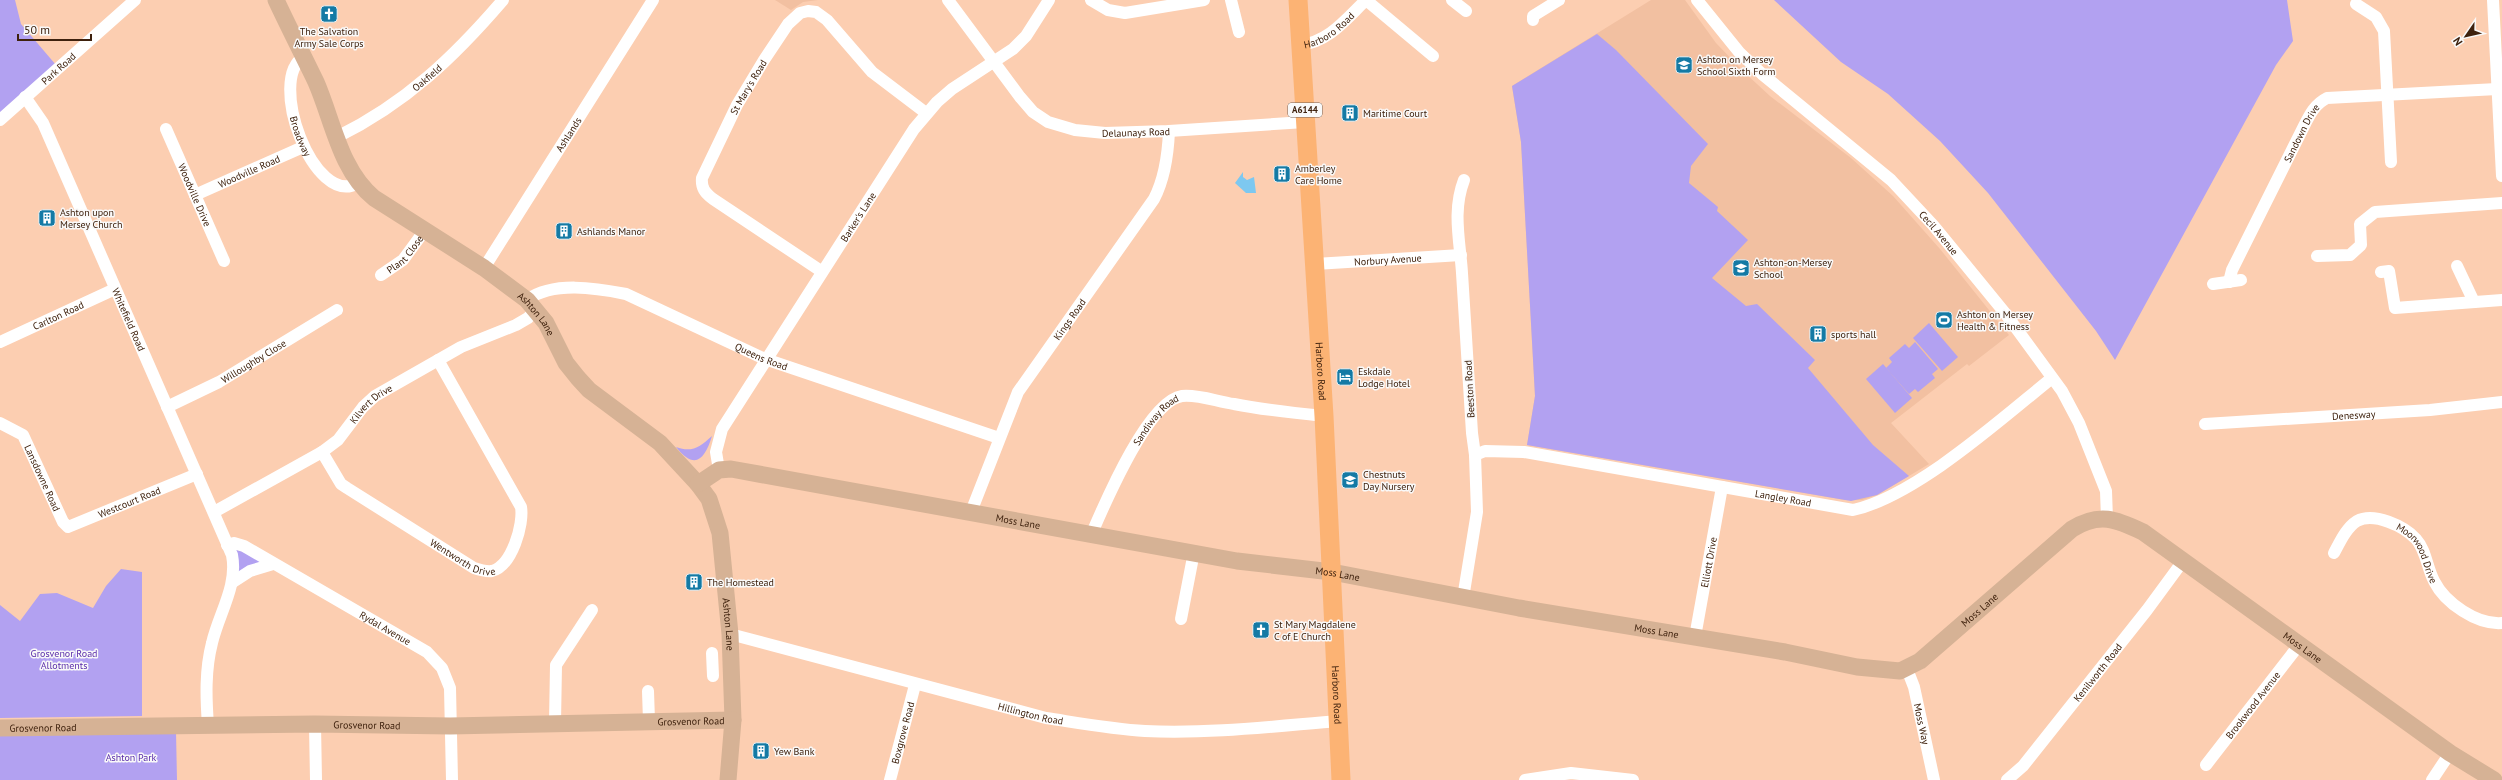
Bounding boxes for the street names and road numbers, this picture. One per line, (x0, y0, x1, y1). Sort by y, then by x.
street label: Harboro Road (1302, 9, 1357, 51)
street label: Park Road (39, 50, 79, 87)
street label: St Mary's Road (727, 57, 770, 117)
street label: Oakfield (409, 61, 445, 94)
street label: Sandown Drive (2281, 101, 2322, 165)
road number: A6144 (1288, 103, 1322, 117)
street label: Broadway (287, 115, 314, 159)
street label: Ashlands (553, 115, 584, 154)
street label: Delaunays Road (1102, 125, 1170, 140)
street label: Woodville Road (216, 152, 282, 191)
street label: Woodville Drive (175, 162, 214, 229)
street label: Barker's Lane (838, 190, 879, 244)
street label: Cecil Avenue (1916, 208, 1961, 258)
street label: Plant Close (384, 233, 426, 276)
street label: Norbury Avenue (1354, 251, 1422, 269)
street label: Whitefield Road (109, 286, 148, 353)
street label: Ashton Lane (515, 289, 557, 338)
street label: Kings Road (1051, 296, 1089, 343)
street label: Carlton Road (31, 298, 86, 333)
street label: Willoughby Close (219, 337, 289, 386)
street label: Queens Road (733, 340, 789, 373)
street label: Harboro Road (1312, 342, 1329, 401)
street label: Beeston Road (1461, 360, 1478, 418)
street label: Kilvert Drive (347, 382, 395, 426)
street label: Sandiway Road (1130, 392, 1181, 448)
street label: Denesway (2332, 407, 2376, 423)
street label: Lansdowne Road (21, 442, 63, 513)
street label: Westcourt Road (96, 484, 163, 521)
street label: Langley Road (1754, 487, 1812, 510)
street label: Moss Lane (995, 511, 1041, 532)
street label: Moorwood Drive (2394, 520, 2440, 586)
street label: Wentworth Drive (427, 536, 497, 578)
street label: Elliott Drive (1698, 536, 1720, 589)
street label: Moss Lane (1315, 564, 1361, 584)
street label: Moss Lane (1958, 590, 2001, 629)
street label: Ashton Lane (719, 597, 737, 651)
street label: Rydal Avenue (357, 608, 413, 648)
street label: Moss Lane (1633, 621, 1680, 641)
street label: Moss Lane (2280, 629, 2325, 666)
street label: Kenilworth Road (2071, 641, 2125, 704)
street label: Harboro Road (1329, 665, 1344, 724)
street label: Brookwood Avenue (2223, 669, 2283, 742)
street label: Boxgrove Road (889, 700, 917, 765)
street label: Hillington Road (996, 700, 1064, 728)
street label: Moss Way (1911, 702, 1932, 746)
street label: Grosvenor Road (657, 714, 725, 729)
street label: Grosvenor Road (333, 718, 401, 732)
street label: Grosvenor Road (9, 721, 77, 735)

